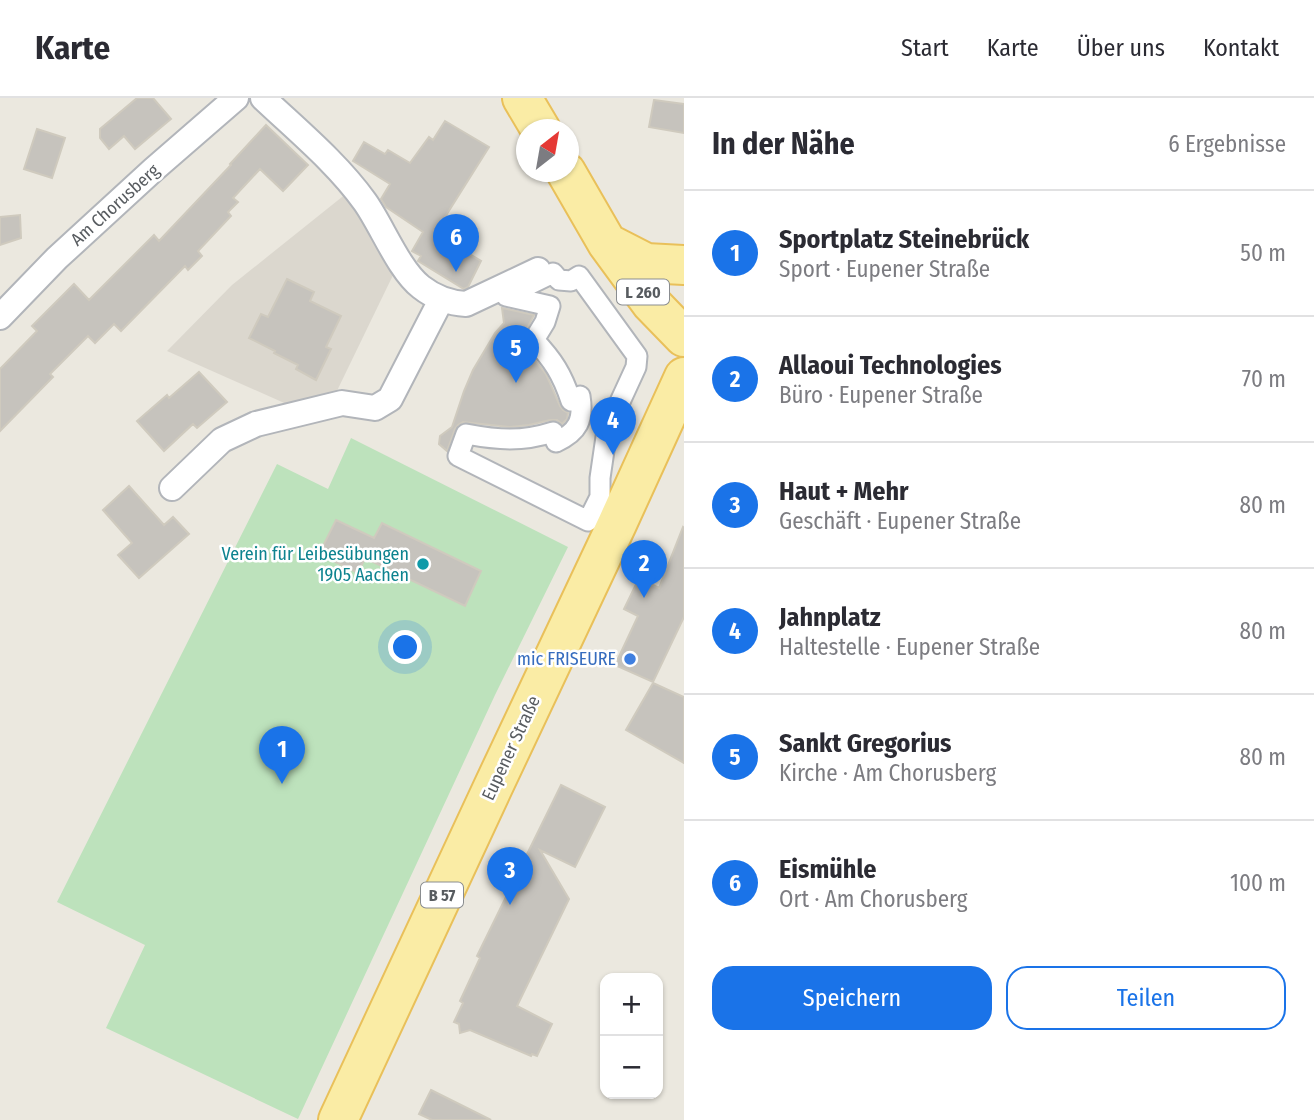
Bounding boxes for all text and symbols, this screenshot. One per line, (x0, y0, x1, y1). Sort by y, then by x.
text: Karte (35, 28, 110, 68)
text: Start (901, 34, 949, 62)
text: Karte (987, 34, 1039, 62)
text: Über uns (1077, 34, 1165, 62)
text: Kontakt (1203, 34, 1279, 62)
north arrow (516, 119, 579, 182)
text: In der Nähe (712, 126, 855, 162)
text: 6 Ergebnisse (1168, 130, 1286, 158)
street label: Am Chorusberg (66, 159, 164, 251)
pin: 6 (433, 214, 479, 272)
text: Sportplatz Steinebrück (779, 224, 1029, 255)
text: 1 (730, 239, 740, 267)
text: 50 m (1240, 239, 1286, 267)
text: Sport · Eupener Straße (779, 255, 990, 283)
road number: L 260 (617, 280, 669, 304)
pin: 5 (493, 325, 539, 383)
text: Allaoui Technologies (779, 350, 1002, 381)
text: 2 (730, 365, 740, 393)
text: 70 m (1242, 365, 1286, 393)
text: Büro · Eupener Straße (779, 381, 983, 409)
pin: 4 (590, 397, 636, 455)
text: Haut + Mehr (779, 476, 909, 507)
text: 3 (730, 491, 740, 519)
text: 80 m (1239, 491, 1286, 519)
text: Geschäft · Eupener Straße (779, 507, 1021, 535)
pin: 2 (621, 540, 667, 598)
place label: Verein für Leibesübungen 1905 Aachen (221, 543, 409, 586)
marker: Verein für Leibesübungen 1905 Aachen (415, 556, 431, 572)
text: Jahnplatz (779, 602, 881, 633)
text: 4 (729, 617, 741, 645)
text: 80 m (1239, 617, 1286, 645)
your location (388, 630, 422, 664)
text: Haltestelle · Eupener Straße (779, 633, 1040, 661)
place label: mic FRISEURE (517, 648, 616, 670)
marker: mic FRISEURE (622, 651, 638, 667)
street label: Eupener Straße (477, 692, 545, 804)
pin: 1 (259, 726, 305, 784)
text: Sankt Gregorius (779, 728, 952, 759)
text: 5 (729, 743, 741, 771)
text: 80 m (1239, 743, 1286, 771)
text: Kirche · Am Chorusberg (779, 759, 996, 787)
pin: 3 (487, 847, 533, 905)
text: Eismühle (779, 854, 877, 885)
text: 6 (729, 869, 741, 897)
text: 100 m (1230, 869, 1286, 897)
road number: B 57 (421, 882, 463, 908)
text: Ort · Am Chorusberg (779, 885, 968, 913)
button: Speichern (712, 966, 992, 1030)
button: Teilen (1006, 966, 1286, 1030)
map controls (600, 973, 663, 1099)
button: + (600, 973, 663, 1036)
button: − (600, 1036, 663, 1099)

